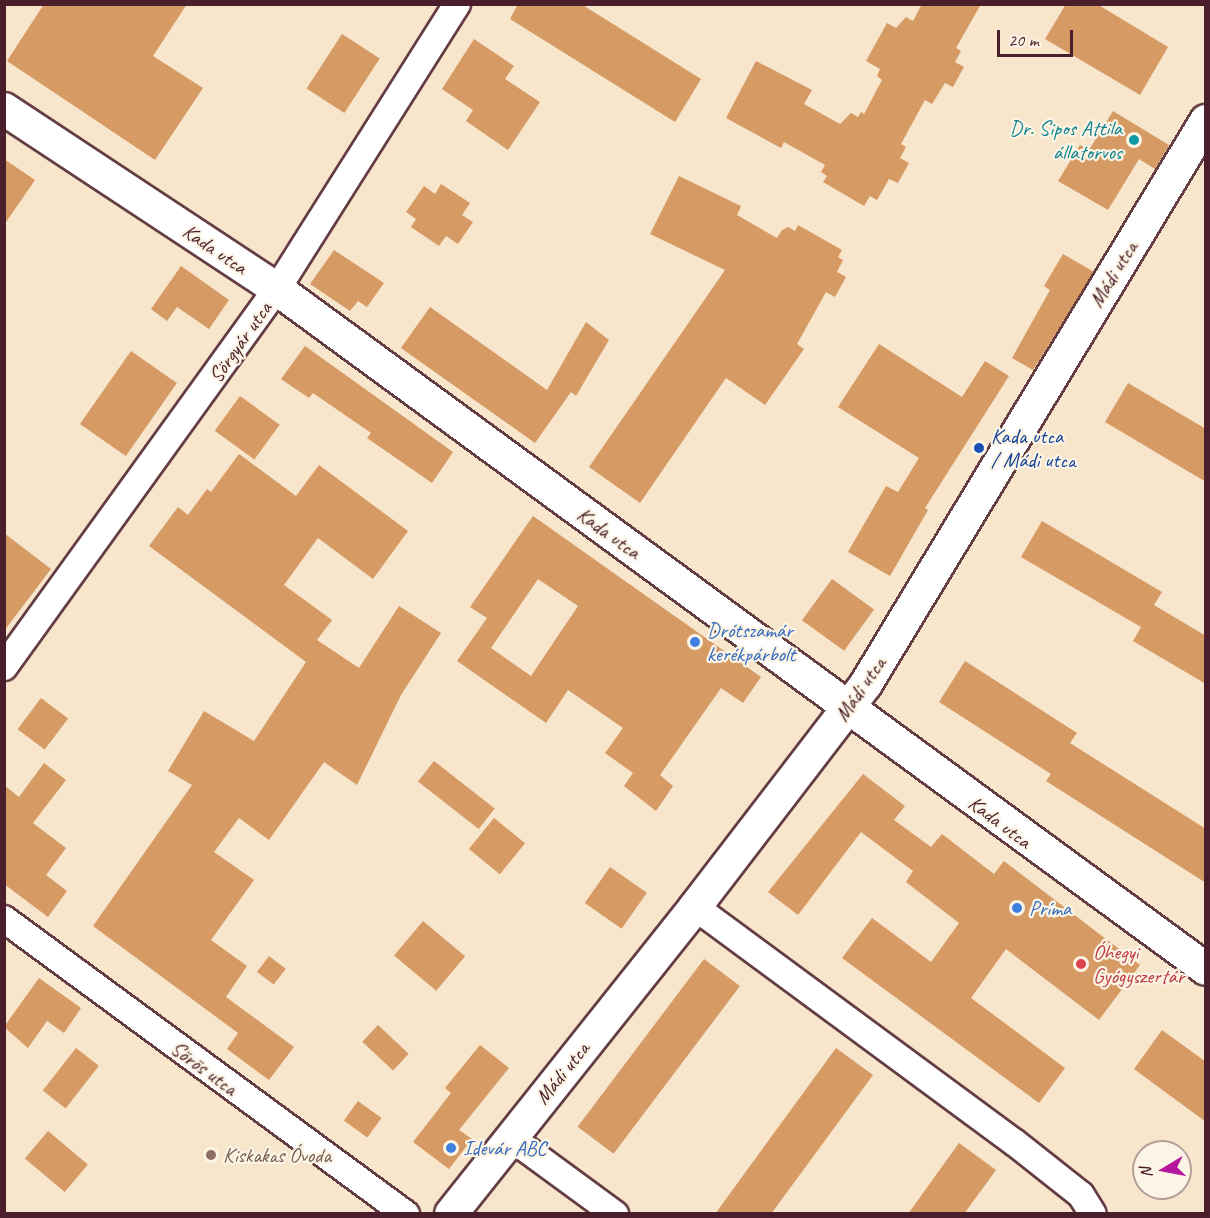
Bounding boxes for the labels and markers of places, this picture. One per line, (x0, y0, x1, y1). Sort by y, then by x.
place label: Dr. Sipos Attila állatorvos (1010, 115, 1122, 165)
marker: Dr. Sipos Attila állatorvos (1127, 133, 1141, 147)
place label: Kada utca / Mádi utca (991, 423, 1075, 473)
marker: Kada utca / Mádi utca (972, 441, 986, 455)
place label: Drótszamár kerékpárbolt (707, 617, 795, 667)
marker: Drótszamár kerékpárbolt (688, 635, 702, 649)
place label: Príma (1029, 895, 1071, 921)
marker: Príma (1010, 901, 1024, 915)
place label: Óhegyi Gyógyszertár (1093, 939, 1184, 989)
marker: Óhegyi Gyógyszertár (1074, 957, 1088, 971)
place label: Idevár ABC (463, 1135, 546, 1161)
marker: Idevár ABC (444, 1141, 458, 1155)
place label: Kiskakas Óvoda (223, 1142, 331, 1168)
marker: Kiskakas Óvoda (204, 1148, 218, 1162)

